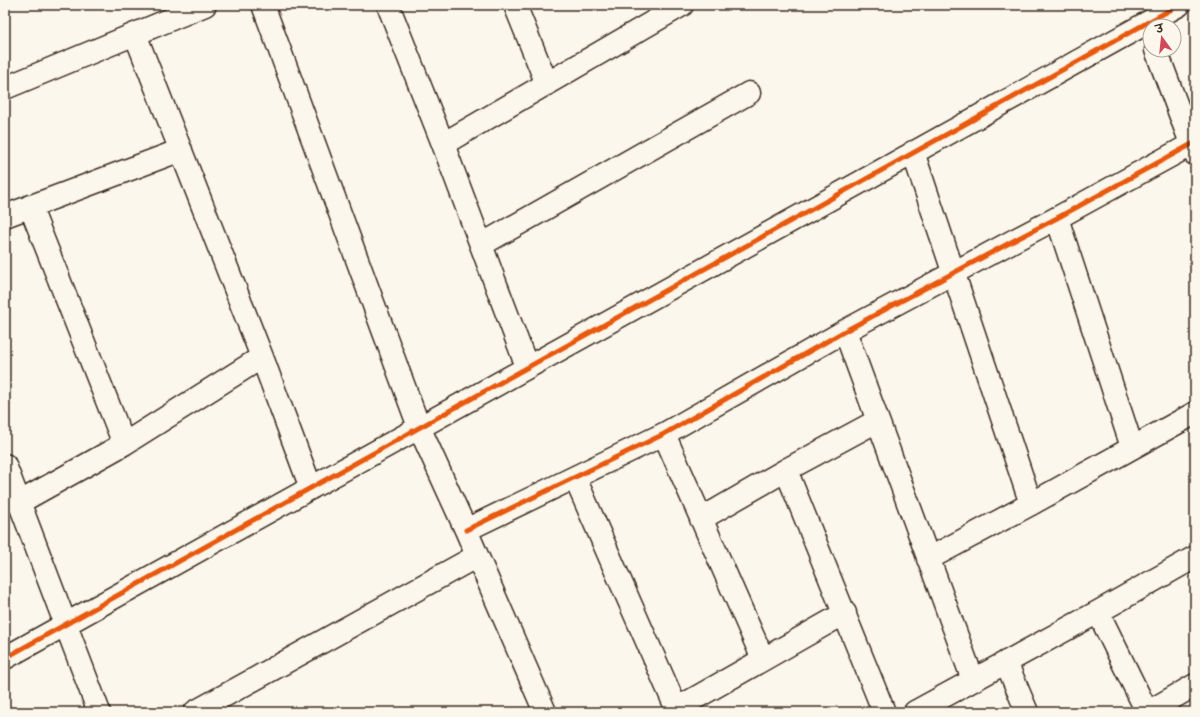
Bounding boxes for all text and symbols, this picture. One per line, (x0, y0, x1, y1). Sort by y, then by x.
north arrow (1142, 18, 1182, 58)
text: उ (1153, 20, 1167, 37)

